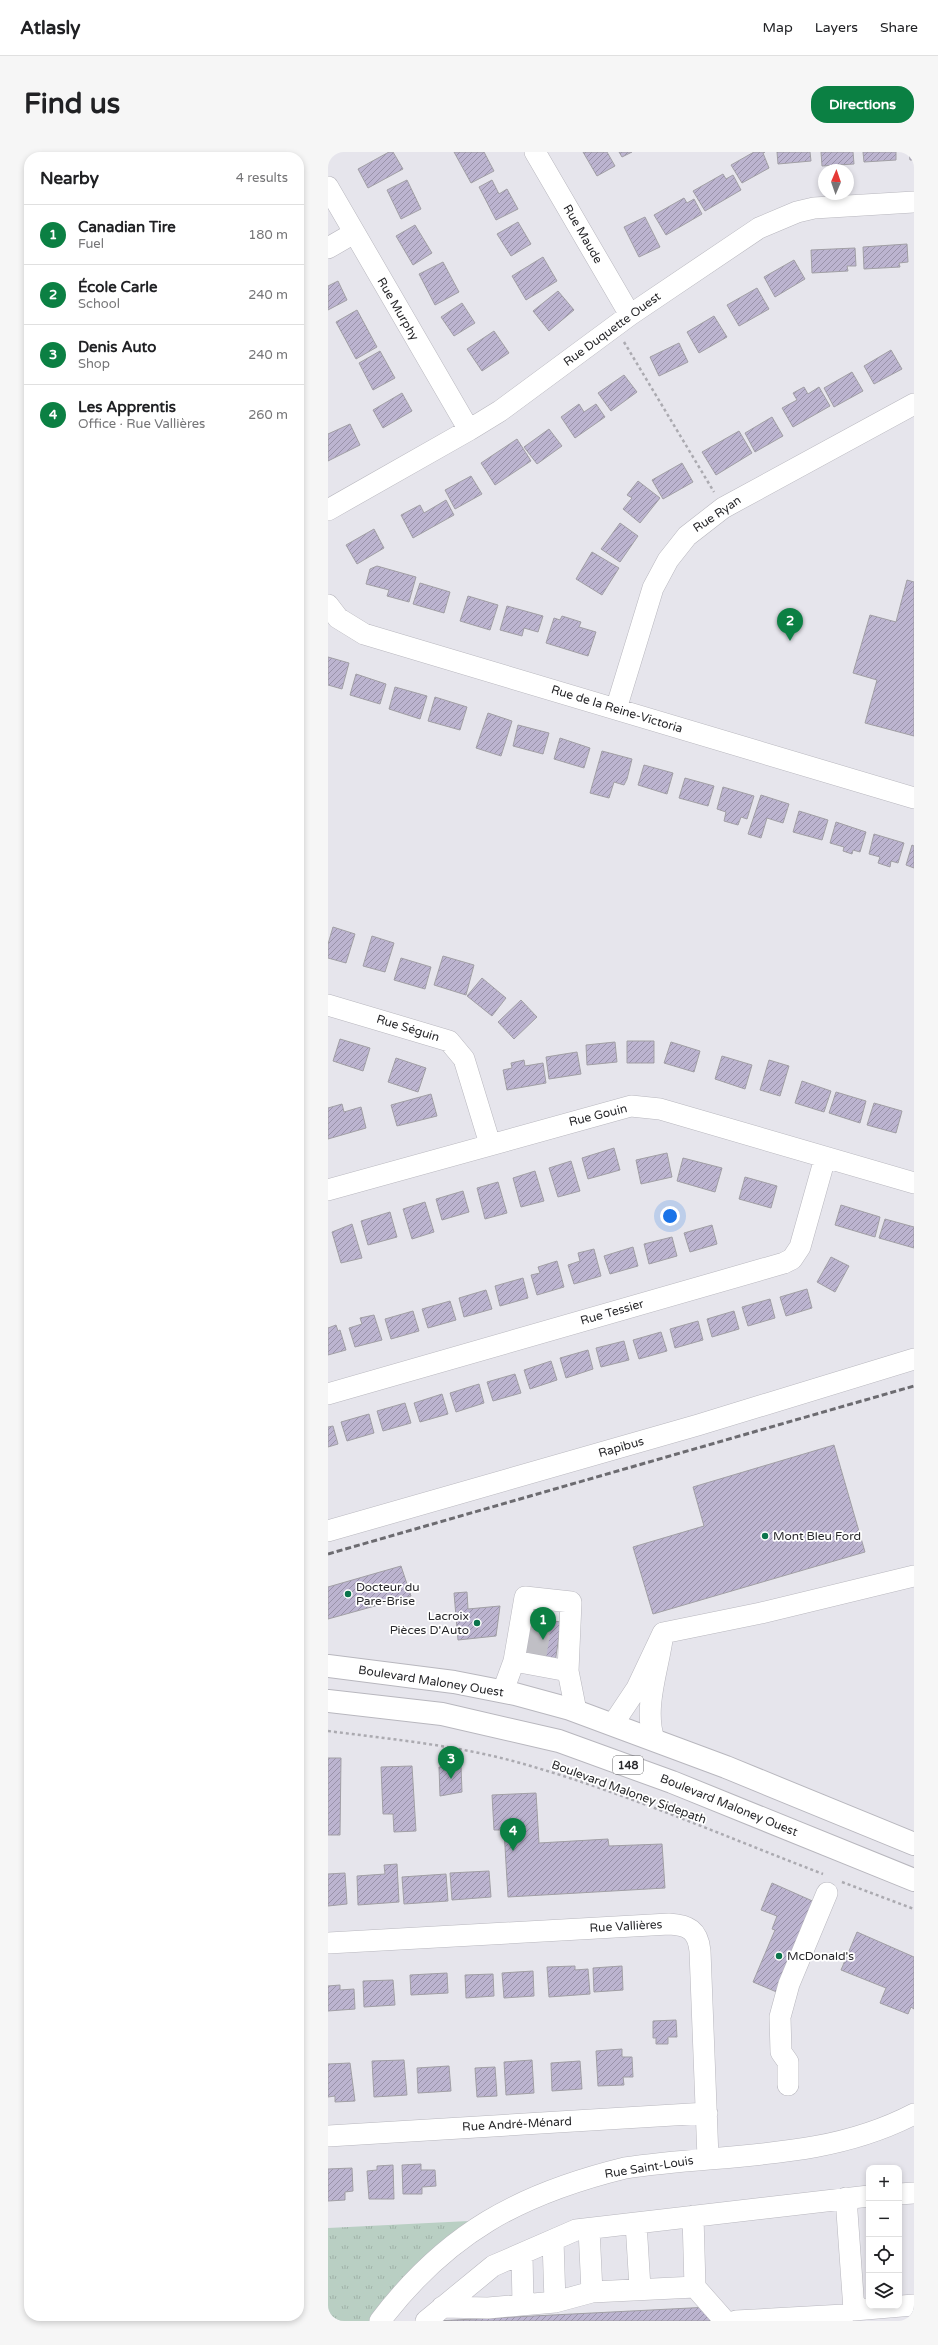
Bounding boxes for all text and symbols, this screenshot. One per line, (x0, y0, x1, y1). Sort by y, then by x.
text: Atlasly (20, 17, 80, 39)
text: Map (763, 19, 793, 36)
text: Layers (815, 19, 858, 36)
text: Share (880, 19, 918, 36)
button: Directions (811, 86, 914, 123)
text: Find us (24, 87, 120, 121)
north arrow (818, 164, 854, 200)
text: Nearby (40, 168, 99, 189)
text: 4 results (236, 170, 288, 186)
street label: Rue Maude (561, 202, 606, 266)
text: Canadian Tire (78, 218, 176, 236)
text: 1 (49, 227, 57, 243)
text: 180 m (248, 227, 288, 243)
text: Fuel (78, 236, 104, 252)
street label: Rue Murphy (374, 275, 422, 343)
text: École Carle (78, 278, 157, 296)
text: 2 (49, 287, 57, 303)
text: 240 m (248, 287, 288, 303)
street label: Rue Duquette Ouest (561, 289, 664, 369)
text: School (78, 296, 120, 312)
text: Denis Auto (78, 338, 156, 356)
text: 3 (49, 347, 57, 363)
text: 240 m (248, 347, 288, 363)
text: Shop (78, 356, 110, 372)
text: Les Apprentis (78, 398, 176, 416)
text: 4 (49, 407, 57, 423)
text: 260 m (248, 407, 288, 423)
text: Office · Rue Vallières (78, 416, 205, 432)
street label: Rue Ryan (690, 493, 744, 535)
pin: 2 (777, 608, 803, 641)
street label: Rue de la Reine-Victoria (550, 682, 684, 736)
street label: Rue Séguin (375, 1012, 441, 1044)
street label: Rue Gouin (567, 1101, 629, 1129)
your location (660, 1206, 680, 1226)
street label: Rue Tessier (579, 1296, 646, 1328)
street label: Rapibus (597, 1434, 645, 1460)
place label: Mont Bleu Ford (773, 1529, 861, 1543)
marker: Mont Bleu Ford (760, 1531, 770, 1541)
place label: Docteur du Pare-Brise (356, 1580, 420, 1608)
marker: Docteur du Pare-Brise (343, 1589, 353, 1599)
pin: 1 (530, 1607, 556, 1640)
place label: Lacroix Pièces D'Auto (390, 1609, 469, 1637)
marker: Lacroix Pièces D'Auto (472, 1618, 482, 1628)
street label: Boulevard Maloney Ouest (357, 1663, 505, 1699)
pin: 3 (438, 1746, 464, 1779)
road number: 148 (613, 1756, 643, 1774)
street label: Boulevard Maloney Sidepath (550, 1757, 708, 1827)
street label: Boulevard Maloney Ouest (658, 1771, 800, 1839)
pin: 4 (500, 1818, 526, 1851)
street label: Rue Vallières (589, 1917, 663, 1935)
place label: McDonald's (787, 1949, 854, 1963)
marker: McDonald's (774, 1951, 784, 1961)
street label: Rue André-Ménard (462, 2114, 572, 2134)
street label: Rue Saint-Louis (604, 2153, 695, 2181)
map controls (866, 2165, 902, 2309)
button: + (866, 2165, 902, 2201)
button: − (866, 2201, 902, 2237)
button: locate (866, 2237, 902, 2273)
button: layers (866, 2273, 902, 2309)

